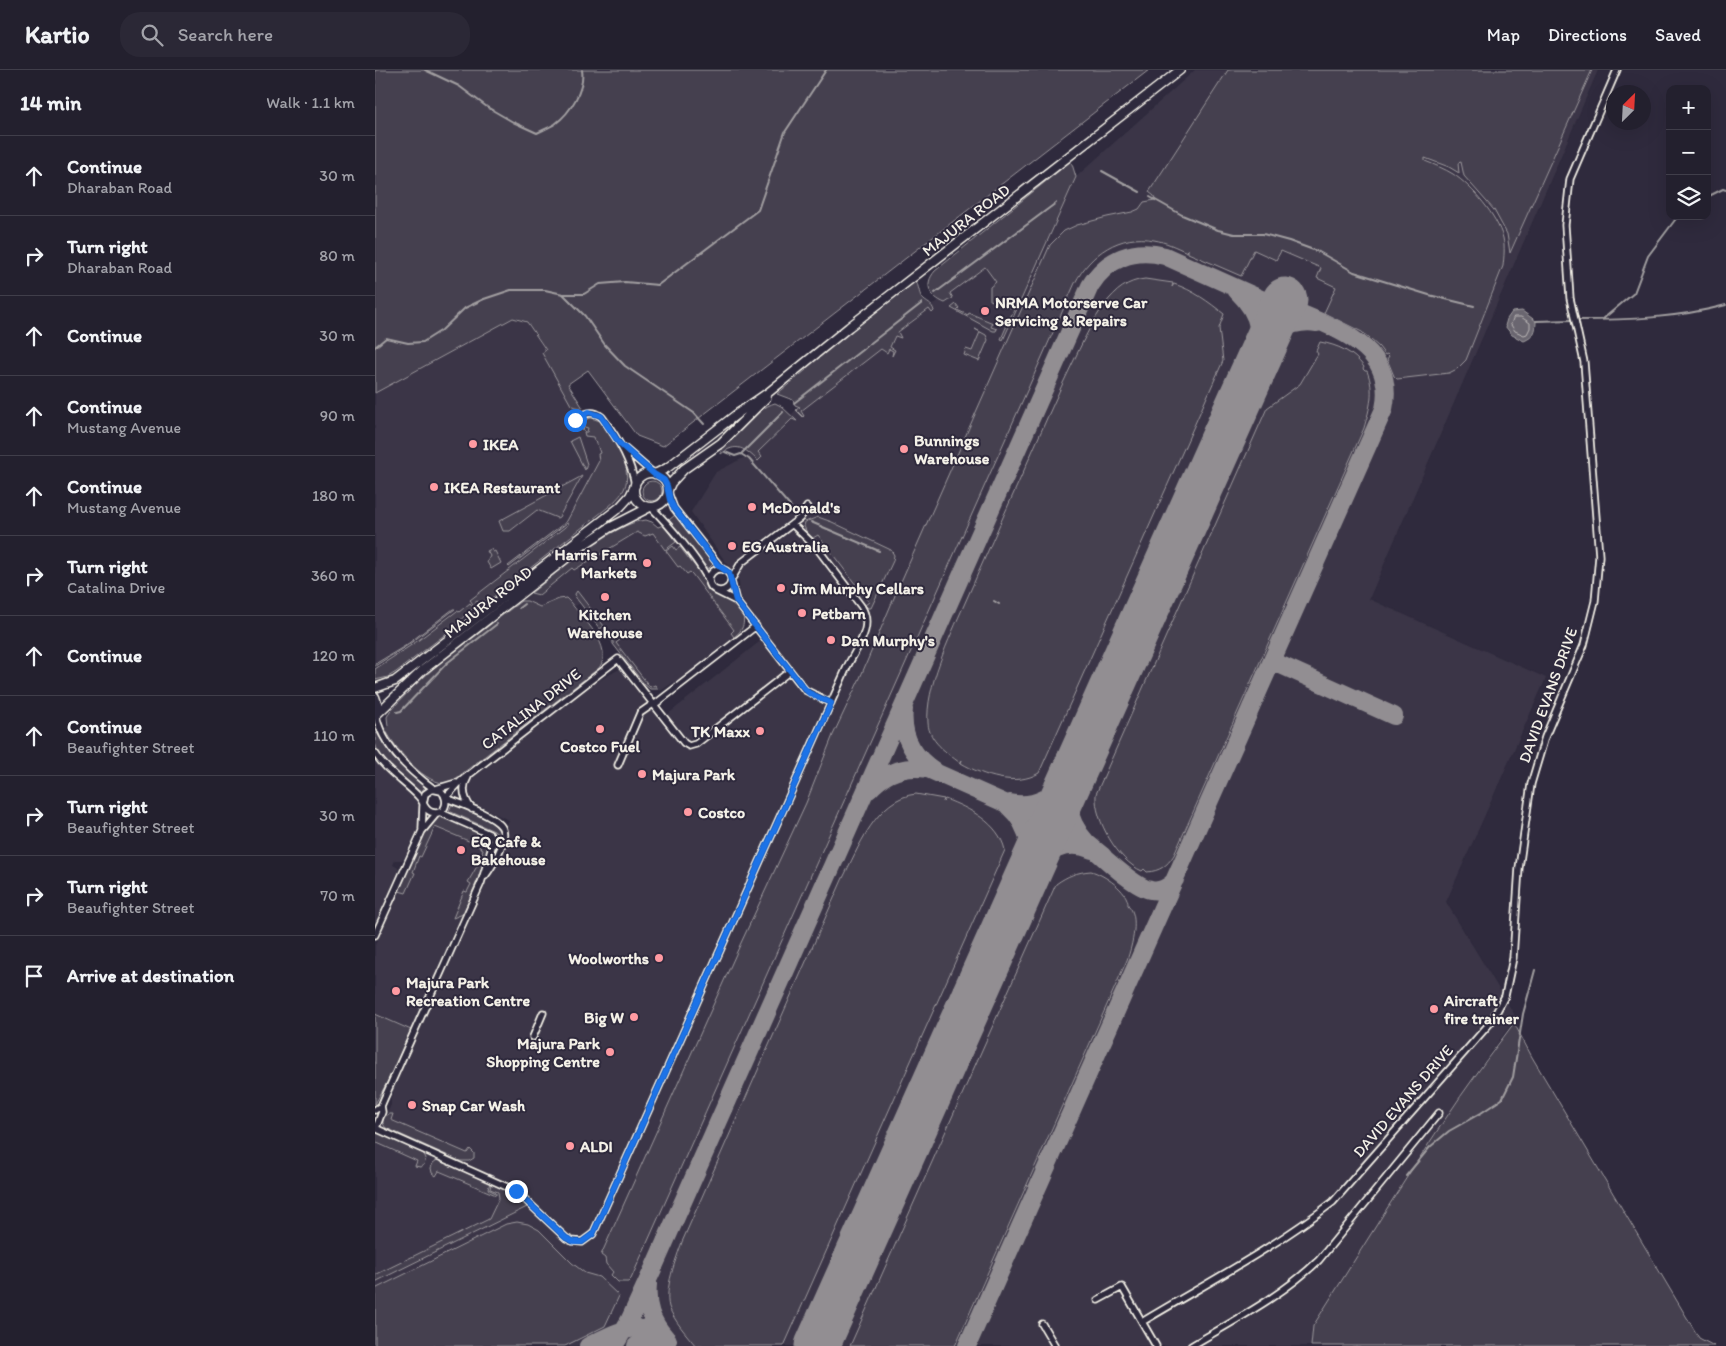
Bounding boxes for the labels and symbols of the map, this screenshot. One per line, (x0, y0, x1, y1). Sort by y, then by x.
north arrow (1606, 85, 1651, 130)
street label: MAJURA ROAD (918, 180, 1014, 260)
place label: NRMA Motorserve Car Servicing & Repairs (995, 293, 1148, 331)
marker: NRMA Motorserve Car Servicing & Repairs (979, 305, 991, 317)
route start (564, 409, 587, 432)
place label: Bunnings Warehouse (914, 431, 990, 468)
place label: IKEA (483, 435, 519, 454)
marker: IKEA (467, 438, 479, 450)
marker: Bunnings Warehouse (898, 443, 910, 455)
place label: IKEA Restaurant (444, 478, 560, 497)
marker: IKEA Restaurant (428, 481, 440, 493)
place label: McDonald's (762, 498, 840, 517)
marker: McDonald's (746, 501, 758, 513)
place label: EG Australia (742, 537, 829, 556)
marker: EG Australia (726, 540, 738, 552)
place label: Harris Farm Markets (555, 545, 637, 582)
marker: Harris Farm Markets (641, 557, 653, 569)
street label: MAJURA ROAD (440, 562, 536, 642)
place label: Jim Murphy Cellars (790, 579, 924, 599)
marker: Jim Murphy Cellars (775, 582, 787, 594)
marker: Kitchen Warehouse (599, 591, 611, 603)
place label: Petbarn (812, 604, 867, 623)
place label: Kitchen Warehouse (567, 605, 643, 642)
marker: Petbarn (796, 607, 808, 619)
street label: DAVID EVANS DRIVE (1515, 624, 1581, 765)
place label: Dan Murphy's (841, 631, 935, 651)
marker: Dan Murphy's (825, 634, 837, 646)
street label: CATALINA DRIVE (478, 664, 585, 754)
place label: TK Maxx (690, 722, 750, 741)
marker: Costco Fuel (594, 723, 606, 735)
marker: TK Maxx (754, 725, 766, 737)
place label: Costco Fuel (560, 737, 641, 756)
place label: Majura Park (652, 765, 736, 785)
marker: Majura Park (636, 768, 648, 780)
place label: Costco (698, 803, 745, 822)
marker: Costco (682, 806, 694, 818)
place label: EQ Cafe & Bakehouse (471, 832, 546, 869)
marker: EQ Cafe & Bakehouse (455, 844, 467, 856)
place label: Woolworths (568, 949, 649, 968)
marker: Woolworths (653, 952, 665, 964)
place label: Majura Park Recreation Centre (406, 973, 530, 1010)
marker: Majura Park Recreation Centre (390, 985, 402, 997)
place label: Aircraft fire trainer (1443, 991, 1520, 1028)
marker: Aircraft fire trainer (1428, 1003, 1440, 1015)
place label: Big W (584, 1008, 624, 1028)
marker: Big W (628, 1011, 640, 1023)
place label: Majura Park Shopping Centre (486, 1034, 601, 1072)
street label: DAVID EVANS DRIVE (1349, 1041, 1457, 1161)
marker: Majura Park Shopping Centre (604, 1046, 616, 1058)
place label: Snap Car Wash (422, 1096, 526, 1116)
marker: Snap Car Wash (406, 1099, 418, 1111)
place label: ALDI (579, 1137, 613, 1156)
marker: ALDI (564, 1140, 576, 1152)
route end (505, 1180, 528, 1203)

